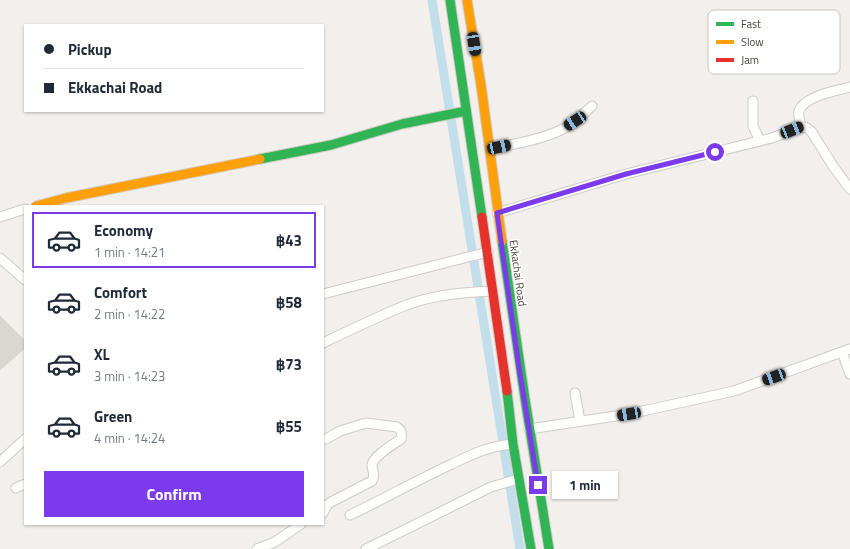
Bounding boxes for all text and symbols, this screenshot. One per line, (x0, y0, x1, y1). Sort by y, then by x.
legend (708, 10, 840, 74)
text: Fast (741, 16, 761, 32)
car (466, 31, 482, 57)
text: Slow (741, 34, 764, 50)
text: Pickup (68, 38, 112, 61)
text: Jam (741, 52, 759, 68)
text: Ekkachai Road (68, 76, 162, 99)
car (562, 109, 588, 133)
car (779, 120, 805, 140)
car (486, 139, 512, 155)
route start (706, 143, 724, 161)
text: Economy (94, 219, 153, 242)
icon: car (46, 222, 82, 258)
text: ฿43 (276, 229, 302, 252)
street label: Ekkachai Road (505, 239, 531, 307)
text: 1 min · 14:21 (94, 242, 165, 262)
text: Comfort (94, 281, 147, 304)
icon: car (46, 284, 82, 320)
text: ฿58 (276, 291, 302, 314)
text: 2 min · 14:22 (94, 304, 165, 324)
text: XL (94, 343, 110, 366)
icon: car (46, 346, 82, 382)
text: ฿73 (276, 353, 302, 376)
text: 3 min · 14:23 (94, 366, 165, 386)
car (761, 367, 787, 387)
text: Green (94, 405, 132, 428)
car (616, 406, 642, 422)
icon: car (46, 408, 82, 444)
text: ฿55 (276, 415, 302, 438)
text: 4 min · 14:24 (94, 428, 165, 448)
button: Confirm (44, 471, 304, 517)
callout: 1 min (552, 471, 618, 499)
text: 1 min (569, 475, 601, 495)
route end (529, 476, 547, 494)

